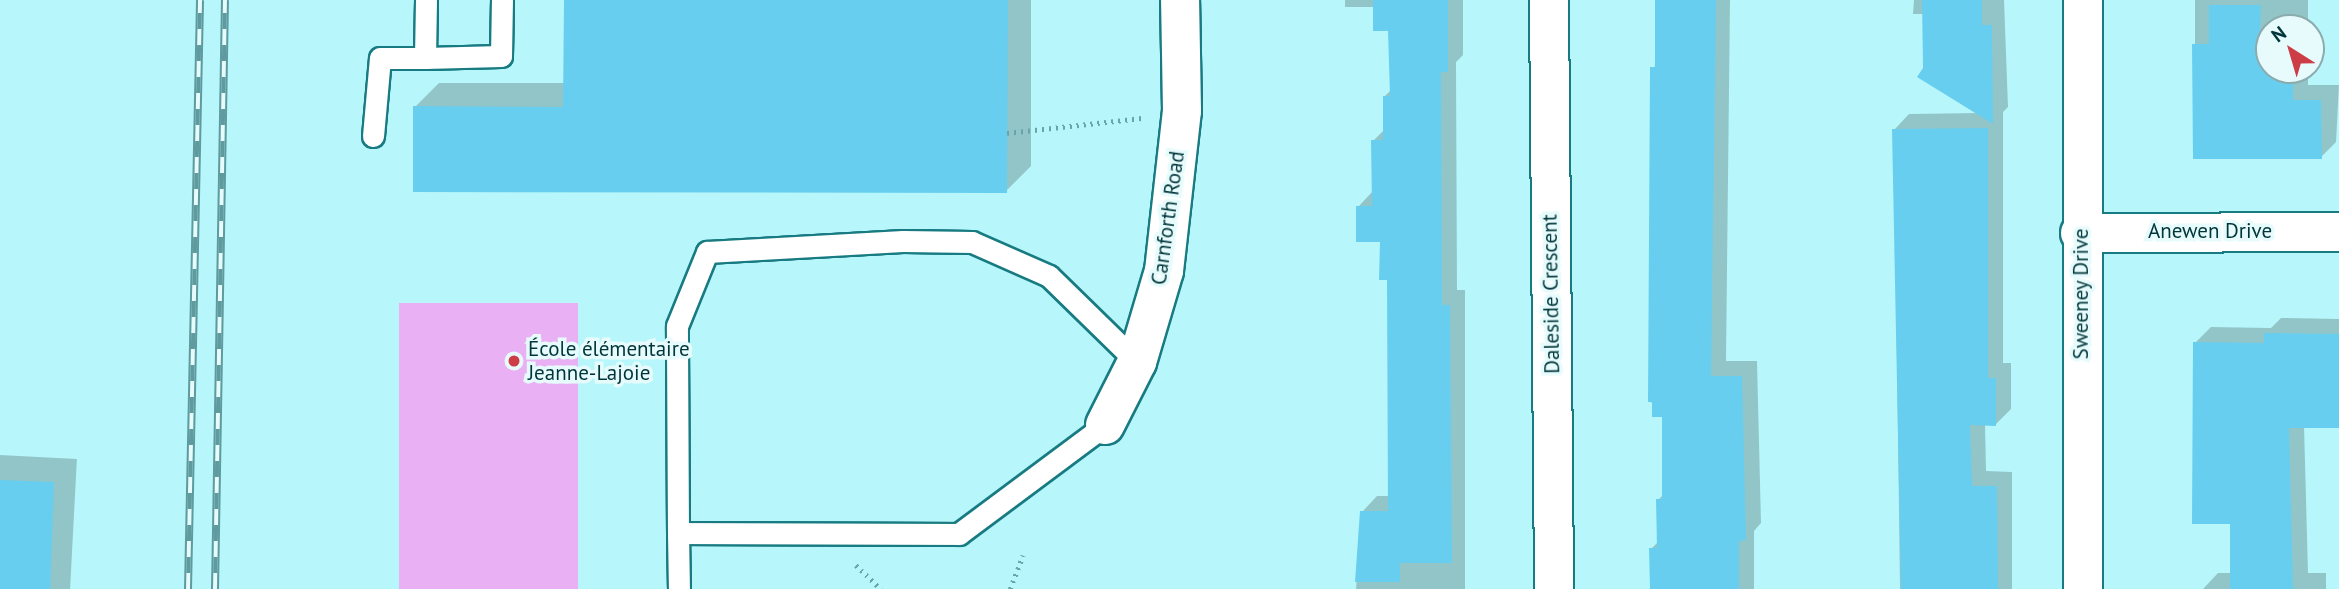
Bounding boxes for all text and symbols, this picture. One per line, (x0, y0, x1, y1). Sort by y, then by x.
north arrow (2255, 14, 2325, 84)
text: N (2266, 20, 2291, 47)
street label: Carnforth Road (1146, 149, 1190, 287)
street label: Daleside Crescent (1537, 214, 1565, 374)
street label: Anewen Drive (2148, 218, 2272, 244)
street label: Sweeney Drive (2068, 228, 2094, 360)
place label: École élémentaire Jeanne-Lajoie (528, 336, 690, 386)
marker: École élémentaire Jeanne-Lajoie (506, 353, 522, 369)

